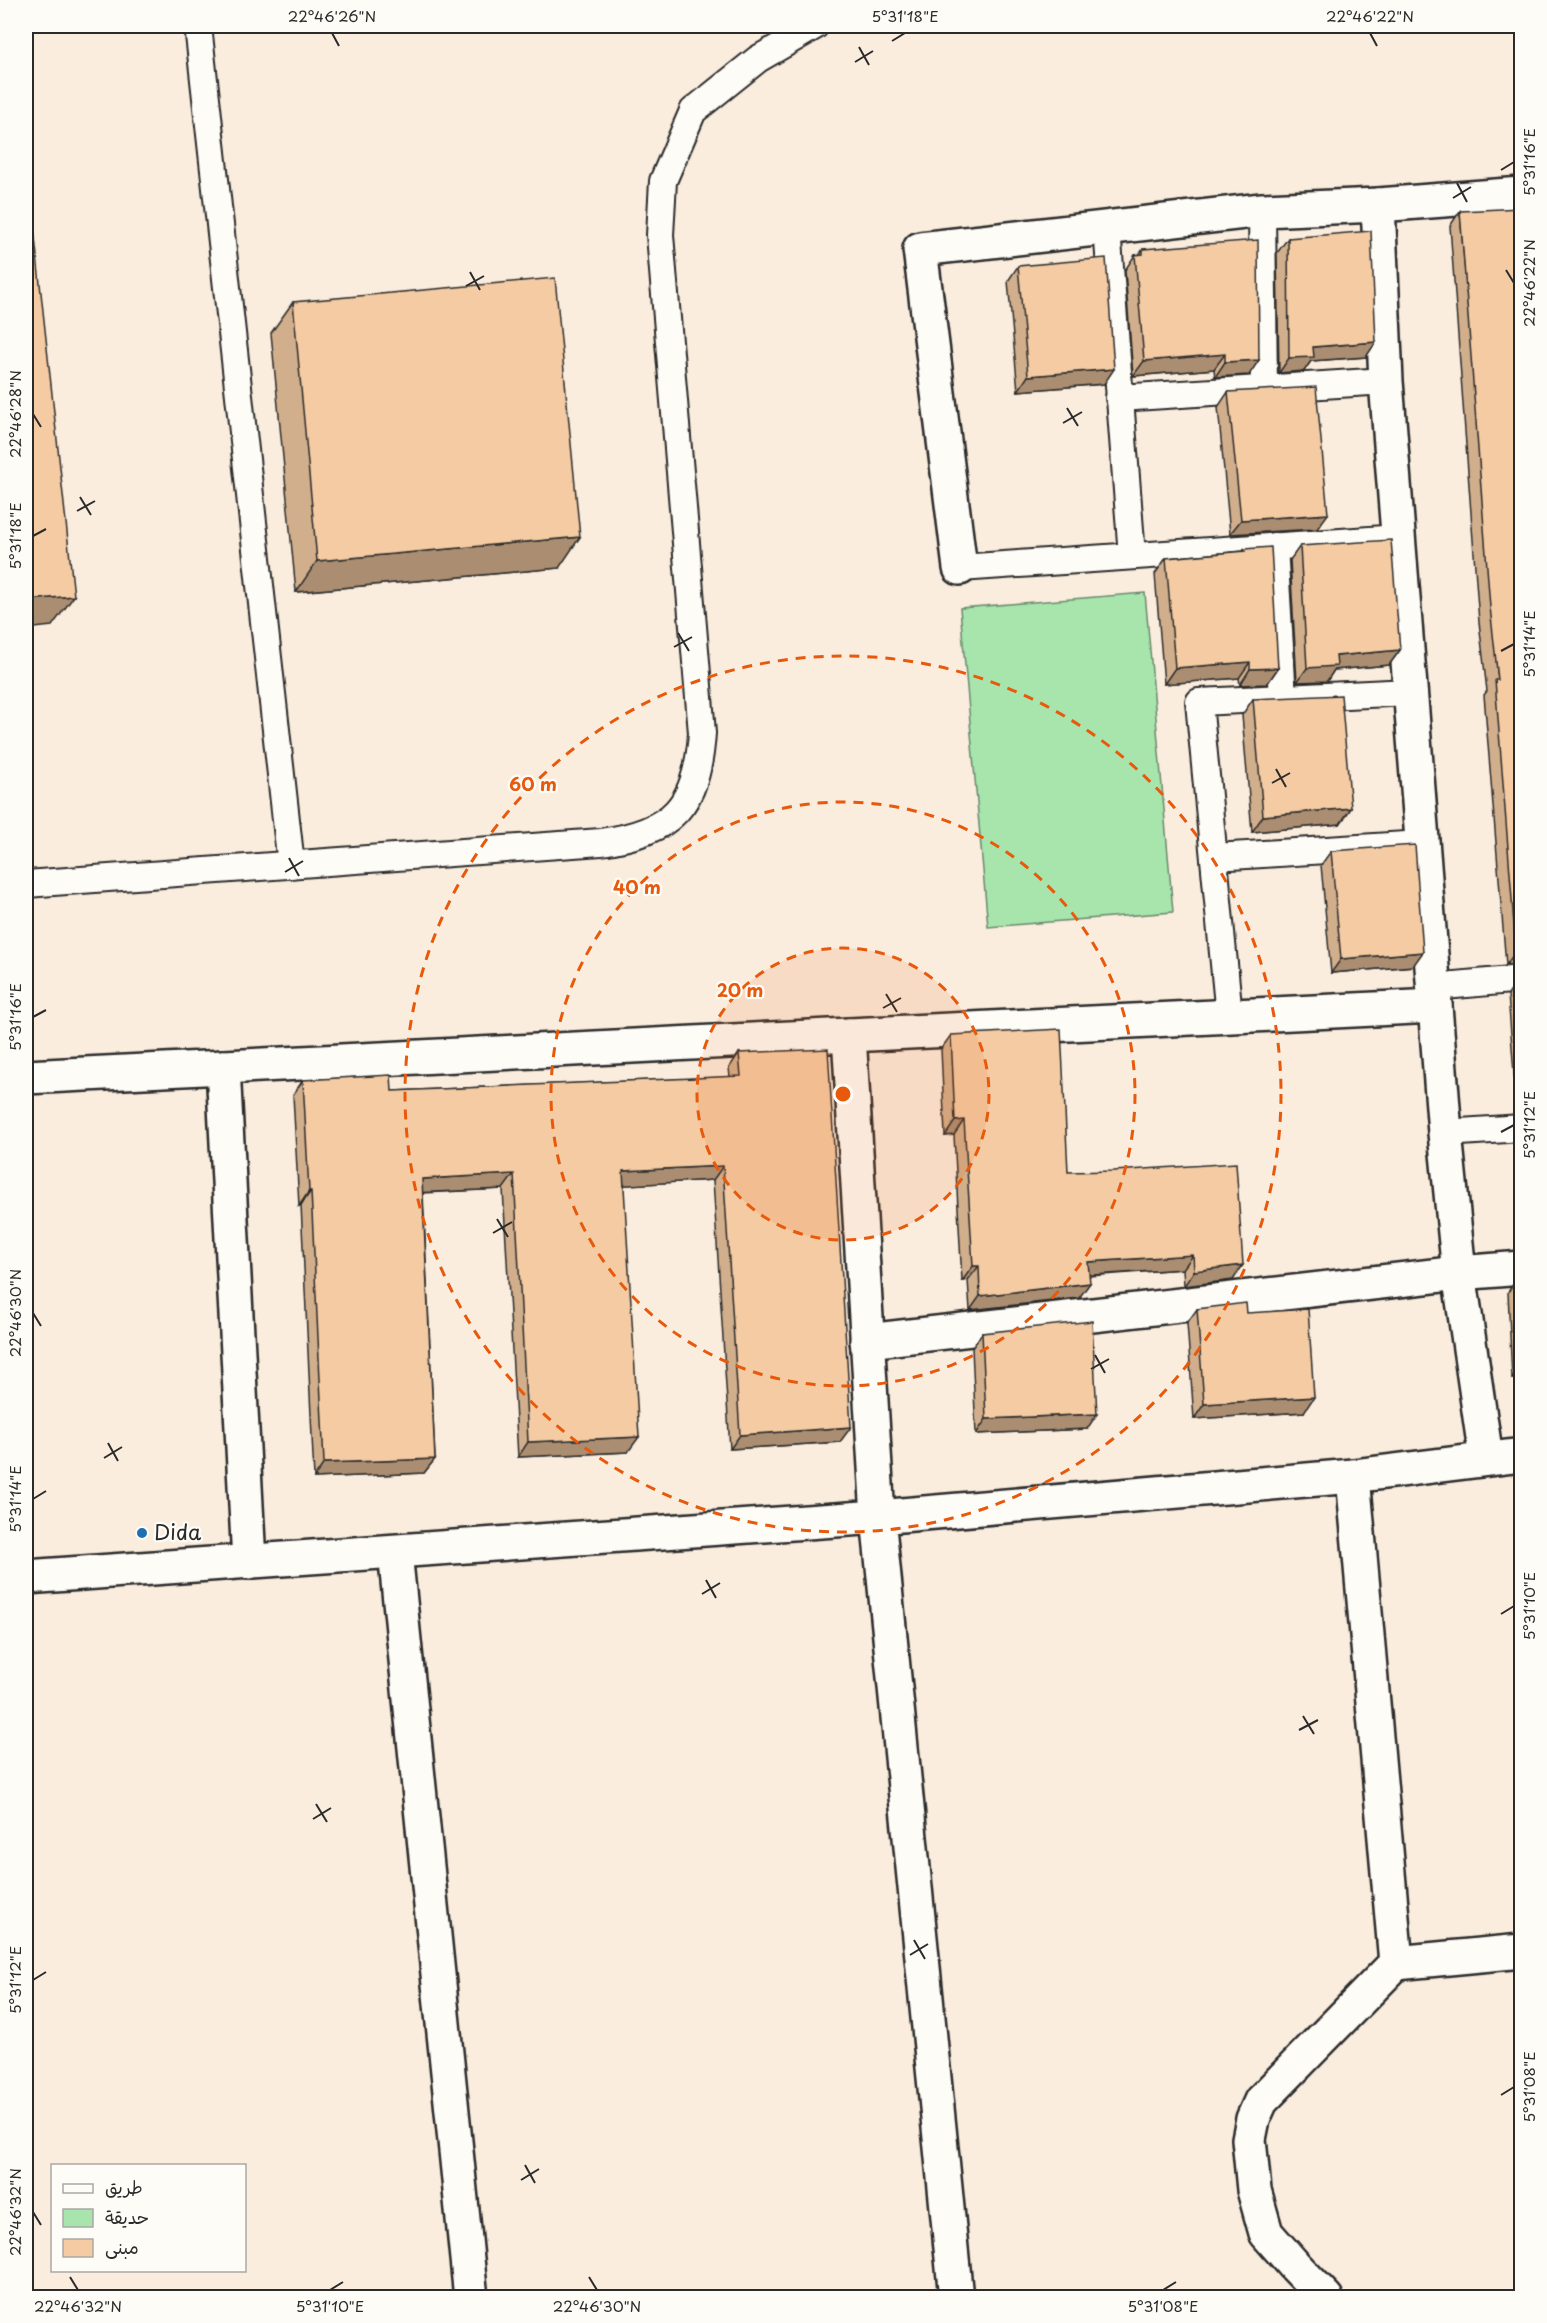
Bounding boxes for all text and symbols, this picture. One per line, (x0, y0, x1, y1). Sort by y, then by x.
text: 22°46'26"N (288, 4, 376, 27)
text: 5°31'18"E (871, 4, 939, 27)
text: 22°46'22"N (1326, 4, 1414, 27)
text: 5°31'16"E (1517, 128, 1540, 196)
text: 22°46'22"N (1517, 239, 1540, 327)
text: 22°46'28"N (3, 370, 26, 458)
text: 5°31'18"E (3, 502, 26, 570)
text: 5°31'14"E (1517, 610, 1540, 678)
text: 60 m (509, 770, 557, 797)
text: 40 m (613, 873, 661, 900)
text: 20 m (717, 976, 763, 1003)
text: 5°31'16"E (3, 983, 26, 1051)
centre of rings (833, 1084, 853, 1104)
text: 5°31'12"E (1517, 1091, 1540, 1159)
text: 22°46'30"N (3, 1269, 26, 1357)
text: 5°31'14"E (3, 1465, 26, 1533)
place label: Dida (154, 1515, 202, 1547)
marker: Dida (135, 1526, 149, 1540)
text: 5°31'10"E (1517, 1572, 1540, 1640)
text: 5°31'12"E (3, 1946, 26, 2014)
text: 5°31'08"E (1517, 2051, 1540, 2123)
legend (51, 2164, 246, 2272)
text: 22°46'32"N (3, 2168, 26, 2256)
text: طريق (105, 2173, 143, 2200)
text: حديقة (105, 2203, 149, 2230)
text: مبنى (105, 2233, 139, 2260)
text: 22°46'32"N (34, 2294, 122, 2317)
text: 5°31'10"E (296, 2294, 364, 2317)
text: 22°46'30"N (553, 2294, 641, 2317)
text: 5°31'08"E (1127, 2294, 1199, 2317)

